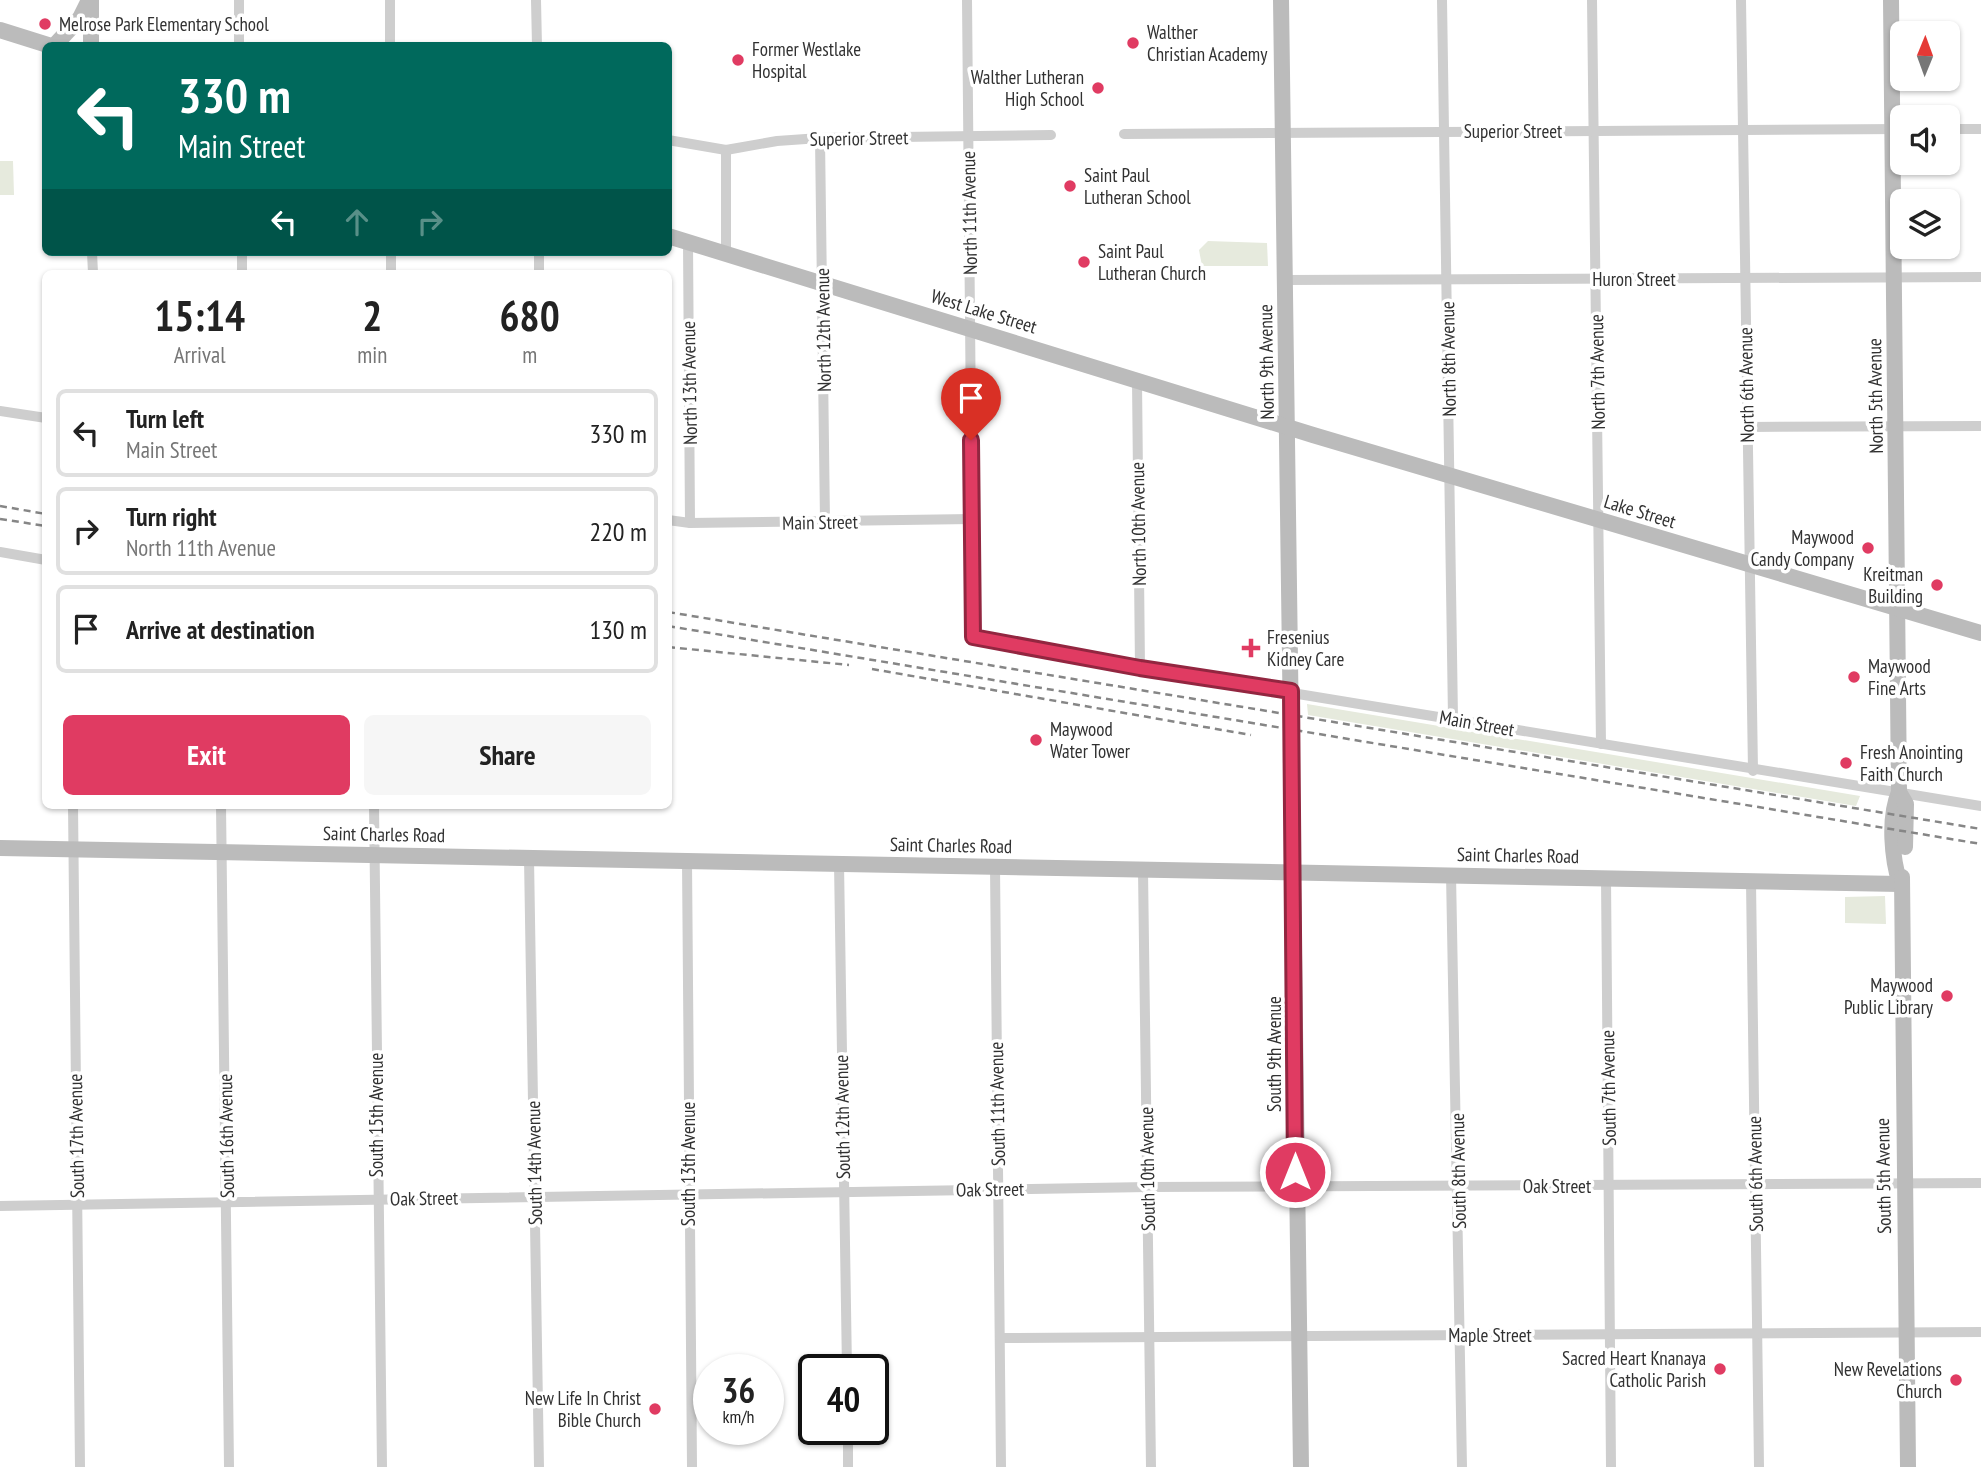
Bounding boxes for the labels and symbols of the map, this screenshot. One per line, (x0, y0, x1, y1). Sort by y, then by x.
place label: Melrose Park Elementary School (59, 12, 269, 36)
marker: Melrose Park Elementary School (37, 16, 53, 32)
place label: Walther Christian Academy (1147, 20, 1268, 66)
north arrow (1890, 21, 1960, 91)
marker: Walther Christian Academy (1125, 35, 1141, 51)
place label: Former Westlake Hospital (752, 37, 861, 83)
marker: Former Westlake Hospital (730, 52, 746, 68)
place label: Walther Lutheran High School (971, 65, 1085, 111)
marker: Walther Lutheran High School (1090, 80, 1106, 96)
street label: Superior Street (1464, 119, 1563, 143)
street label: Superior Street (810, 125, 909, 151)
street label: North 11th Avenue (956, 151, 982, 275)
place label: Saint Paul Lutheran School (1084, 163, 1191, 209)
marker: Saint Paul Lutheran School (1062, 178, 1078, 194)
place label: Saint Paul Lutheran Church (1098, 239, 1206, 285)
marker: Saint Paul Lutheran Church (1076, 254, 1092, 270)
street label: Huron Street (1592, 267, 1677, 291)
street label: North 12th Avenue (810, 268, 836, 392)
street label: West Lake Street (928, 284, 1040, 339)
street label: North 8th Avenue (1435, 301, 1461, 417)
street label: North 9th Avenue (1253, 304, 1279, 420)
street label: North 7th Avenue (1584, 314, 1610, 430)
street label: North 13th Avenue (676, 321, 702, 445)
street label: North 6th Avenue (1733, 327, 1759, 443)
street label: North 5th Avenue (1862, 338, 1888, 454)
pin (941, 368, 1001, 440)
street label: North 10th Avenue (1125, 462, 1151, 586)
street label: Lake Street (1601, 489, 1679, 533)
street label: Main Street (782, 509, 859, 535)
place label: Maywood Candy Company (1751, 525, 1855, 571)
marker: Maywood Candy Company (1860, 540, 1876, 556)
place label: Kreitman Building (1863, 562, 1923, 608)
marker: Kreitman Building (1929, 577, 1945, 593)
place label: Fresenius Kidney Care (1267, 625, 1344, 671)
marker: Fresenius Kidney Care (1241, 638, 1261, 658)
place label: Maywood Fine Arts (1868, 654, 1931, 700)
marker: Maywood Fine Arts (1846, 669, 1862, 685)
street label: Main Street (1438, 705, 1517, 742)
place label: Maywood Water Tower (1050, 717, 1131, 763)
marker: Maywood Water Tower (1028, 732, 1044, 748)
place label: Fresh Anointing Faith Church (1860, 740, 1963, 786)
marker: Fresh Anointing Faith Church (1838, 755, 1854, 771)
street label: Saint Charles Road (323, 821, 445, 847)
street label: Saint Charles Road (890, 832, 1012, 858)
street label: Saint Charles Road (1457, 842, 1579, 868)
place label: Maywood Public Library (1844, 973, 1934, 1019)
marker: Maywood Public Library (1939, 988, 1955, 1004)
street label: South 9th Avenue (1262, 996, 1286, 1112)
street label: South 7th Avenue (1595, 1030, 1621, 1146)
street label: South 11th Avenue (984, 1041, 1010, 1166)
street label: South 15th Avenue (364, 1053, 388, 1177)
street label: South 12th Avenue (829, 1054, 855, 1179)
street label: South 16th Avenue (213, 1073, 239, 1198)
street label: South 17th Avenue (63, 1074, 89, 1198)
street label: South 14th Avenue (521, 1100, 547, 1225)
street label: South 13th Avenue (676, 1102, 700, 1226)
street label: South 10th Avenue (1134, 1106, 1160, 1231)
street label: South 8th Avenue (1445, 1113, 1471, 1229)
street label: South 6th Avenue (1742, 1116, 1768, 1232)
street label: South 5th Avenue (1870, 1118, 1896, 1234)
position arrow (1258, 1135, 1332, 1209)
street label: Oak Street (1523, 1174, 1592, 1198)
street label: Oak Street (956, 1176, 1025, 1202)
street label: Oak Street (390, 1185, 459, 1211)
street label: Maple Street (1448, 1323, 1533, 1347)
place label: Sacred Heart Knanaya Catholic Parish (1562, 1346, 1706, 1392)
speed limit sign: 40 (798, 1354, 889, 1445)
place label: New Revelations Church (1834, 1357, 1942, 1403)
marker: Sacred Heart Knanaya Catholic Parish (1712, 1361, 1728, 1377)
marker: New Revelations Church (1948, 1372, 1964, 1388)
place label: New Life In Christ Bible Church (525, 1386, 642, 1432)
marker: New Life In Christ Bible Church (647, 1401, 663, 1417)

